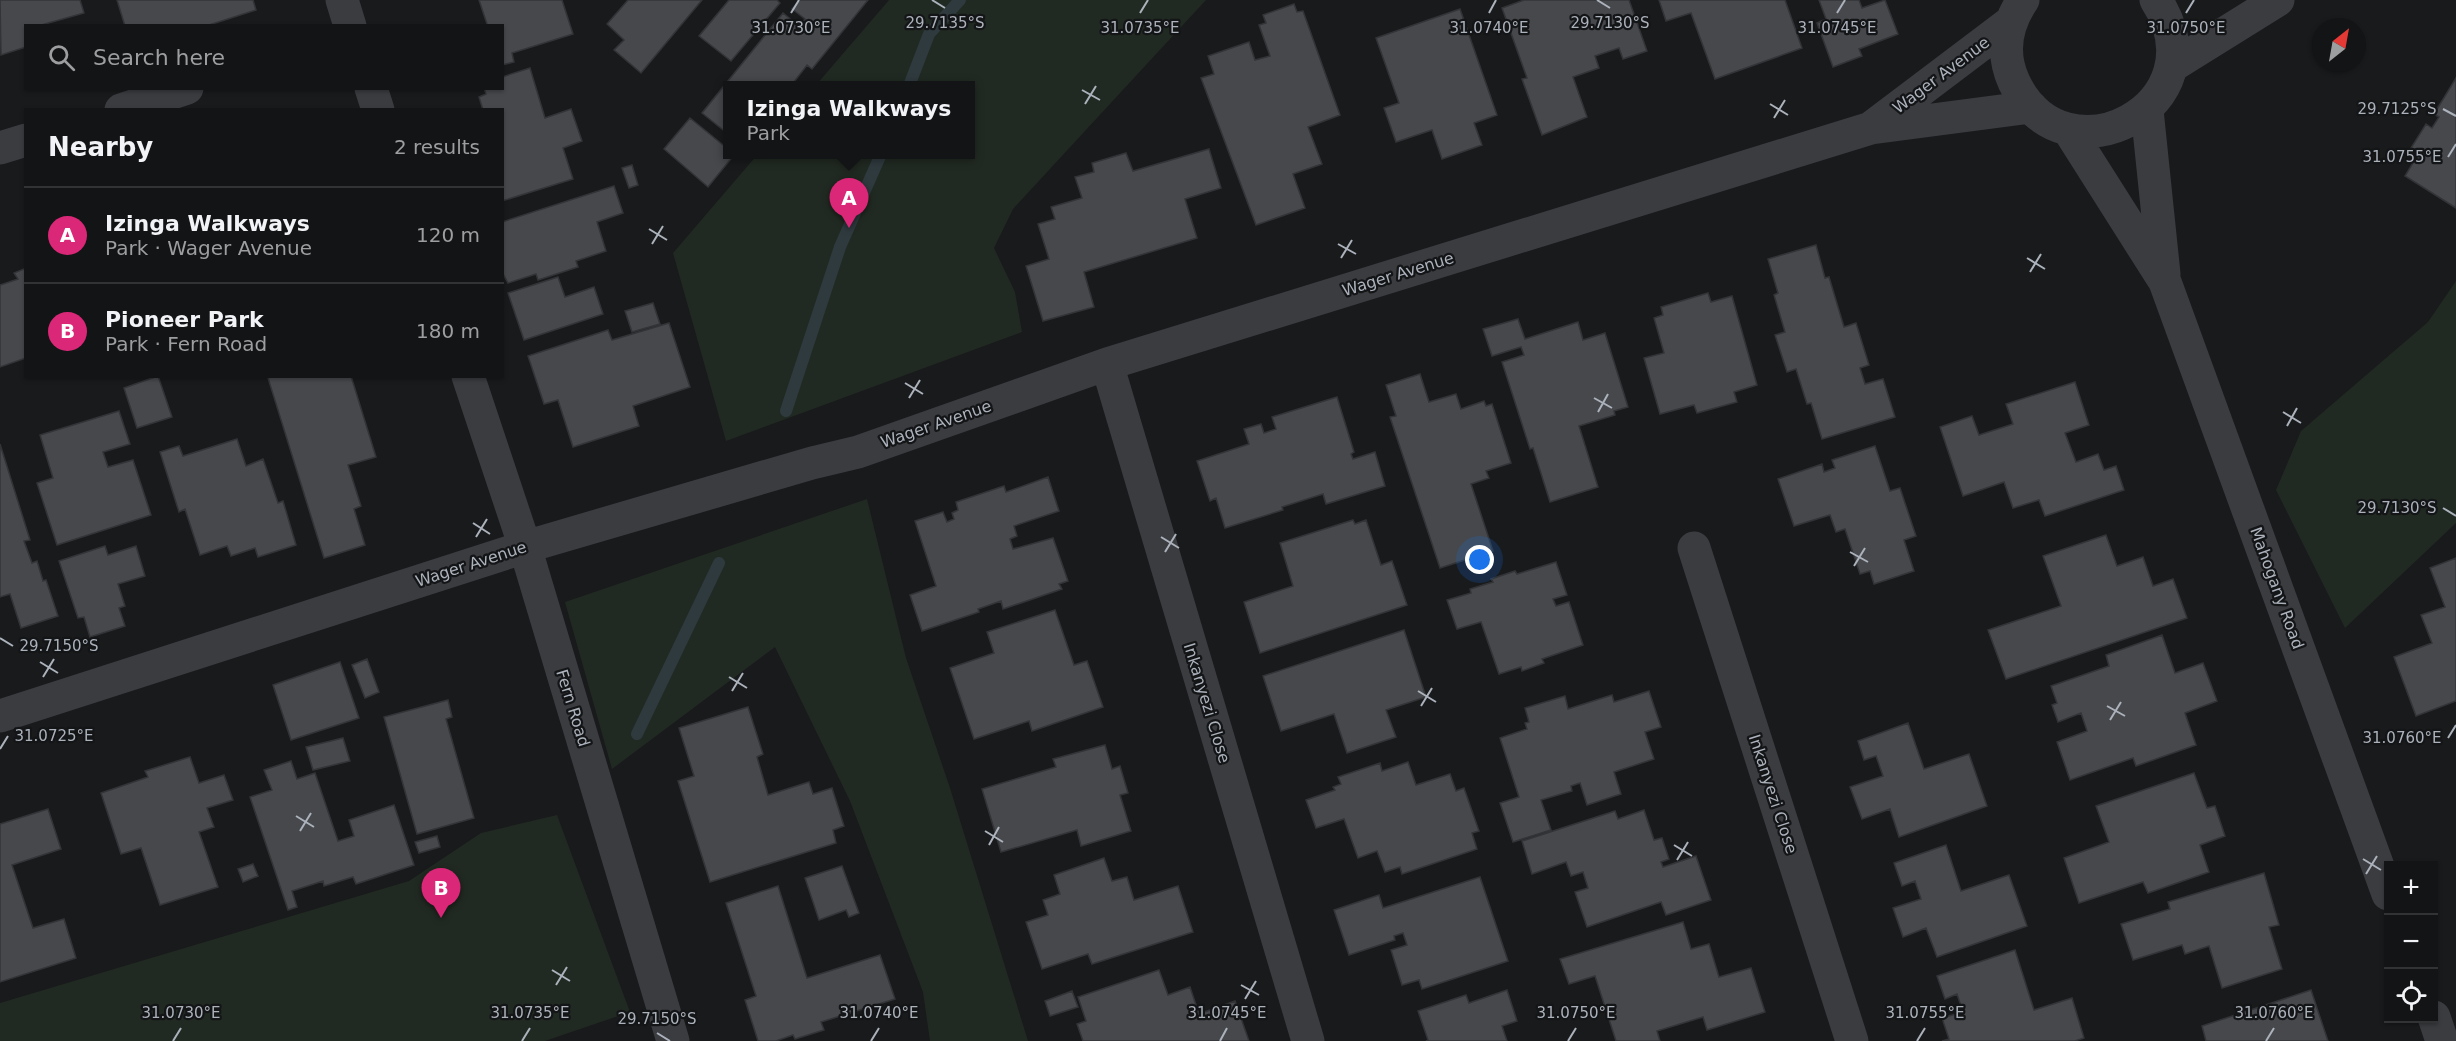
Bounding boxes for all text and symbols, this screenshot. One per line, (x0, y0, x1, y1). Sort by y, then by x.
text: 29.7135°S (905, 14, 985, 32)
text: 29.7130°S (1570, 14, 1650, 32)
north arrow (2312, 18, 2366, 72)
text: 31.0730°E (751, 19, 831, 37)
text: 31.0735°E (1100, 19, 1180, 37)
text: 31.0740°E (1449, 19, 1529, 37)
text: 31.0745°E (1797, 19, 1877, 37)
text: 31.0750°E (2146, 19, 2226, 37)
search box (24, 24, 504, 90)
street label: Wager Avenue (1889, 33, 1993, 117)
icon: search (45, 41, 78, 74)
text: Search here (93, 45, 225, 70)
popup (723, 81, 975, 159)
text: Izinga Walkways (747, 96, 951, 121)
text: 29.7125°S (2357, 100, 2437, 118)
text: Park (747, 121, 790, 145)
text: Nearby (48, 132, 153, 162)
text: 2 results (394, 135, 480, 159)
text: 31.0755°E (2362, 148, 2442, 166)
pin: A (830, 178, 868, 228)
text: Izinga Walkways (105, 211, 310, 236)
text: A (60, 223, 75, 247)
text: 120 m (416, 223, 480, 247)
text: Park · Wager Avenue (105, 236, 312, 260)
street label: Wager Avenue (1340, 248, 1456, 300)
text: Pioneer Park (105, 307, 264, 332)
text: B (60, 319, 75, 343)
text: 180 m (416, 319, 480, 343)
text: Park · Fern Road (105, 332, 267, 356)
street label: Wager Avenue (878, 396, 994, 452)
text: 29.7130°S (2357, 499, 2437, 517)
street label: Mahogany Road (2246, 524, 2308, 652)
street label: Wager Avenue (413, 537, 529, 591)
your location (1465, 545, 1494, 574)
text: 29.7150°S (19, 637, 99, 655)
street label: Inkanyezi Close (1180, 641, 1234, 765)
street label: Fern Road (552, 667, 594, 749)
text: 31.0725°E (14, 727, 94, 745)
text: 31.0760°E (2362, 729, 2442, 747)
street label: Inkanyezi Close (1745, 732, 1801, 856)
map controls (2384, 861, 2438, 1023)
button: + (2384, 861, 2438, 915)
pin: B (422, 868, 460, 918)
button: − (2384, 915, 2438, 969)
button: locate (2384, 969, 2438, 1023)
text: 31.0730°E (141, 1004, 221, 1022)
text: 31.0735°E (490, 1004, 570, 1022)
text: 31.0740°E (839, 1004, 919, 1022)
text: 31.0745°E (1187, 1004, 1267, 1022)
text: 31.0750°E (1536, 1004, 1616, 1022)
text: 31.0755°E (1885, 1004, 1965, 1022)
text: 31.0760°E (2234, 1004, 2314, 1022)
text: 29.7150°S (617, 1010, 697, 1028)

